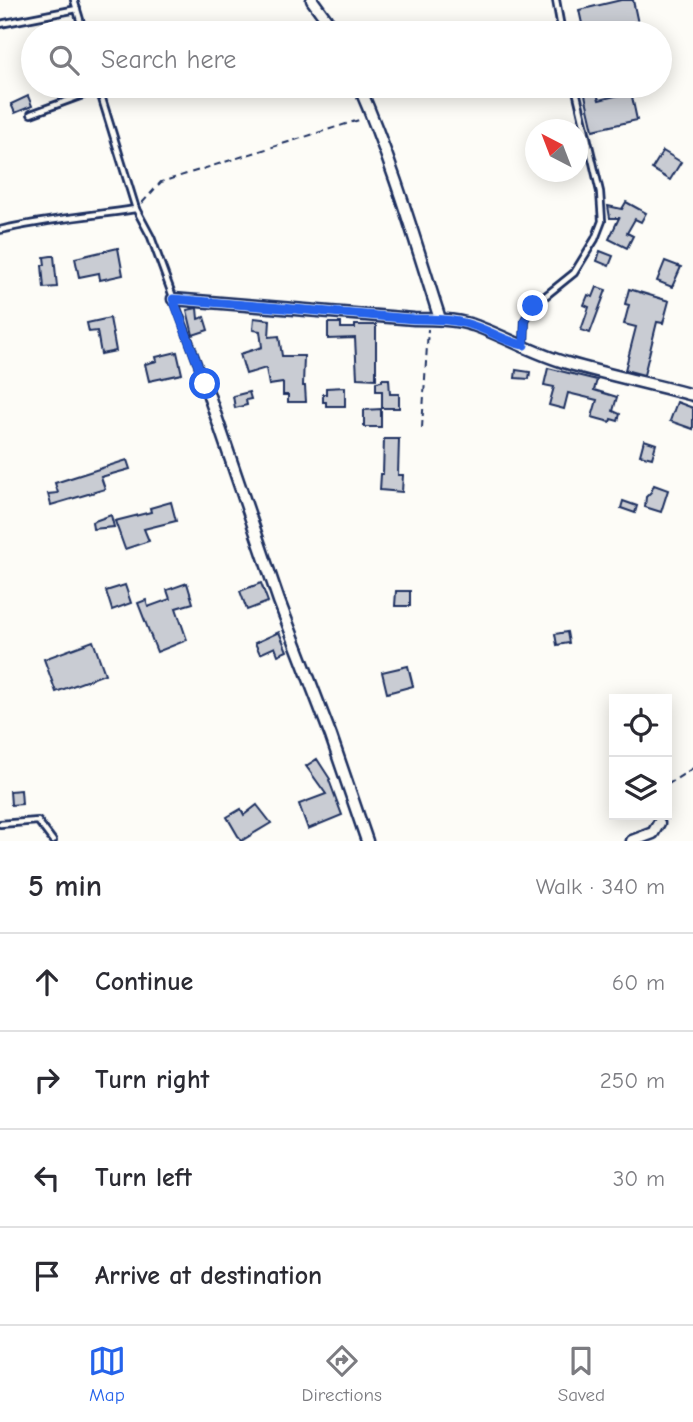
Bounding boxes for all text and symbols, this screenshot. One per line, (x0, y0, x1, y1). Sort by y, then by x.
search box (21, 21, 672, 98)
icon: search (45, 41, 83, 79)
text: Search here (101, 45, 236, 75)
north arrow (525, 119, 588, 182)
route end (517, 290, 548, 321)
route start (189, 368, 220, 399)
map controls (609, 694, 672, 820)
button: locate (609, 694, 672, 757)
button: layers (609, 757, 672, 820)
text: 5 min (28, 869, 102, 904)
text: Walk · 340 m (536, 873, 665, 900)
icon: ahead (28, 963, 66, 1001)
text: Continue (95, 967, 193, 997)
text: 60 m (612, 969, 665, 996)
icon: right (28, 1061, 66, 1099)
text: Turn right (95, 1065, 209, 1095)
text: 250 m (600, 1067, 665, 1094)
icon: left (28, 1159, 66, 1197)
text: Turn left (95, 1163, 192, 1193)
text: 30 m (613, 1165, 665, 1192)
icon: arrive (28, 1257, 66, 1295)
text: Arrive at destination (95, 1261, 322, 1291)
tab: Map (88, 1342, 126, 1406)
tab: Directions (302, 1342, 382, 1406)
tab: Saved (558, 1342, 605, 1406)

